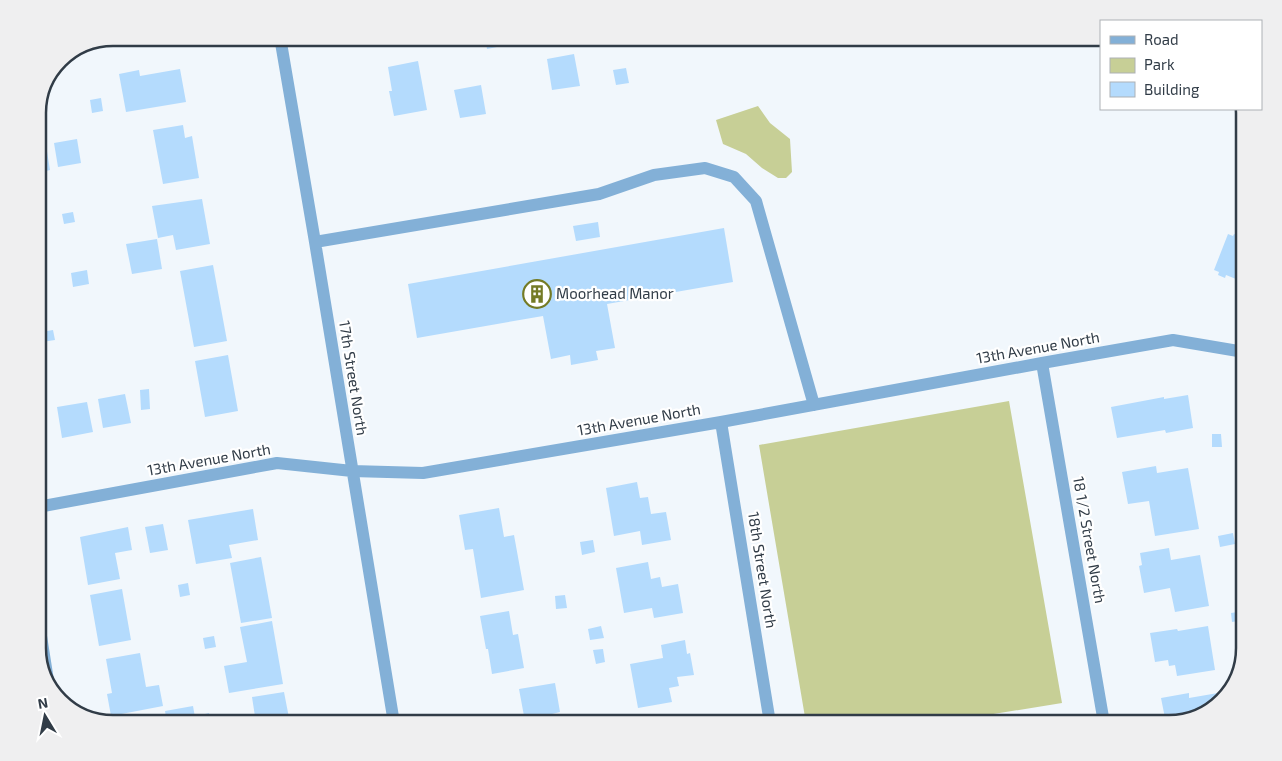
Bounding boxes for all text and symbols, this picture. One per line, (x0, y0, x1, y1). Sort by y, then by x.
legend (1100, 20, 1262, 110)
text: Road (1144, 30, 1179, 48)
text: Park (1144, 55, 1175, 73)
text: Building (1144, 80, 1200, 98)
building icon: Moorhead Manor (522, 279, 552, 309)
place label: Moorhead Manor (556, 284, 674, 302)
street label: 17th Street North (336, 319, 372, 437)
street label: 13th Avenue North (975, 327, 1101, 367)
street label: 13th Avenue North (576, 399, 702, 439)
street label: 13th Avenue North (146, 439, 272, 479)
street label: 18 1/2 Street North (1070, 475, 1110, 605)
street label: 18th Street North (745, 510, 781, 629)
north arrow (20, 691, 70, 741)
text: N (36, 693, 49, 712)

